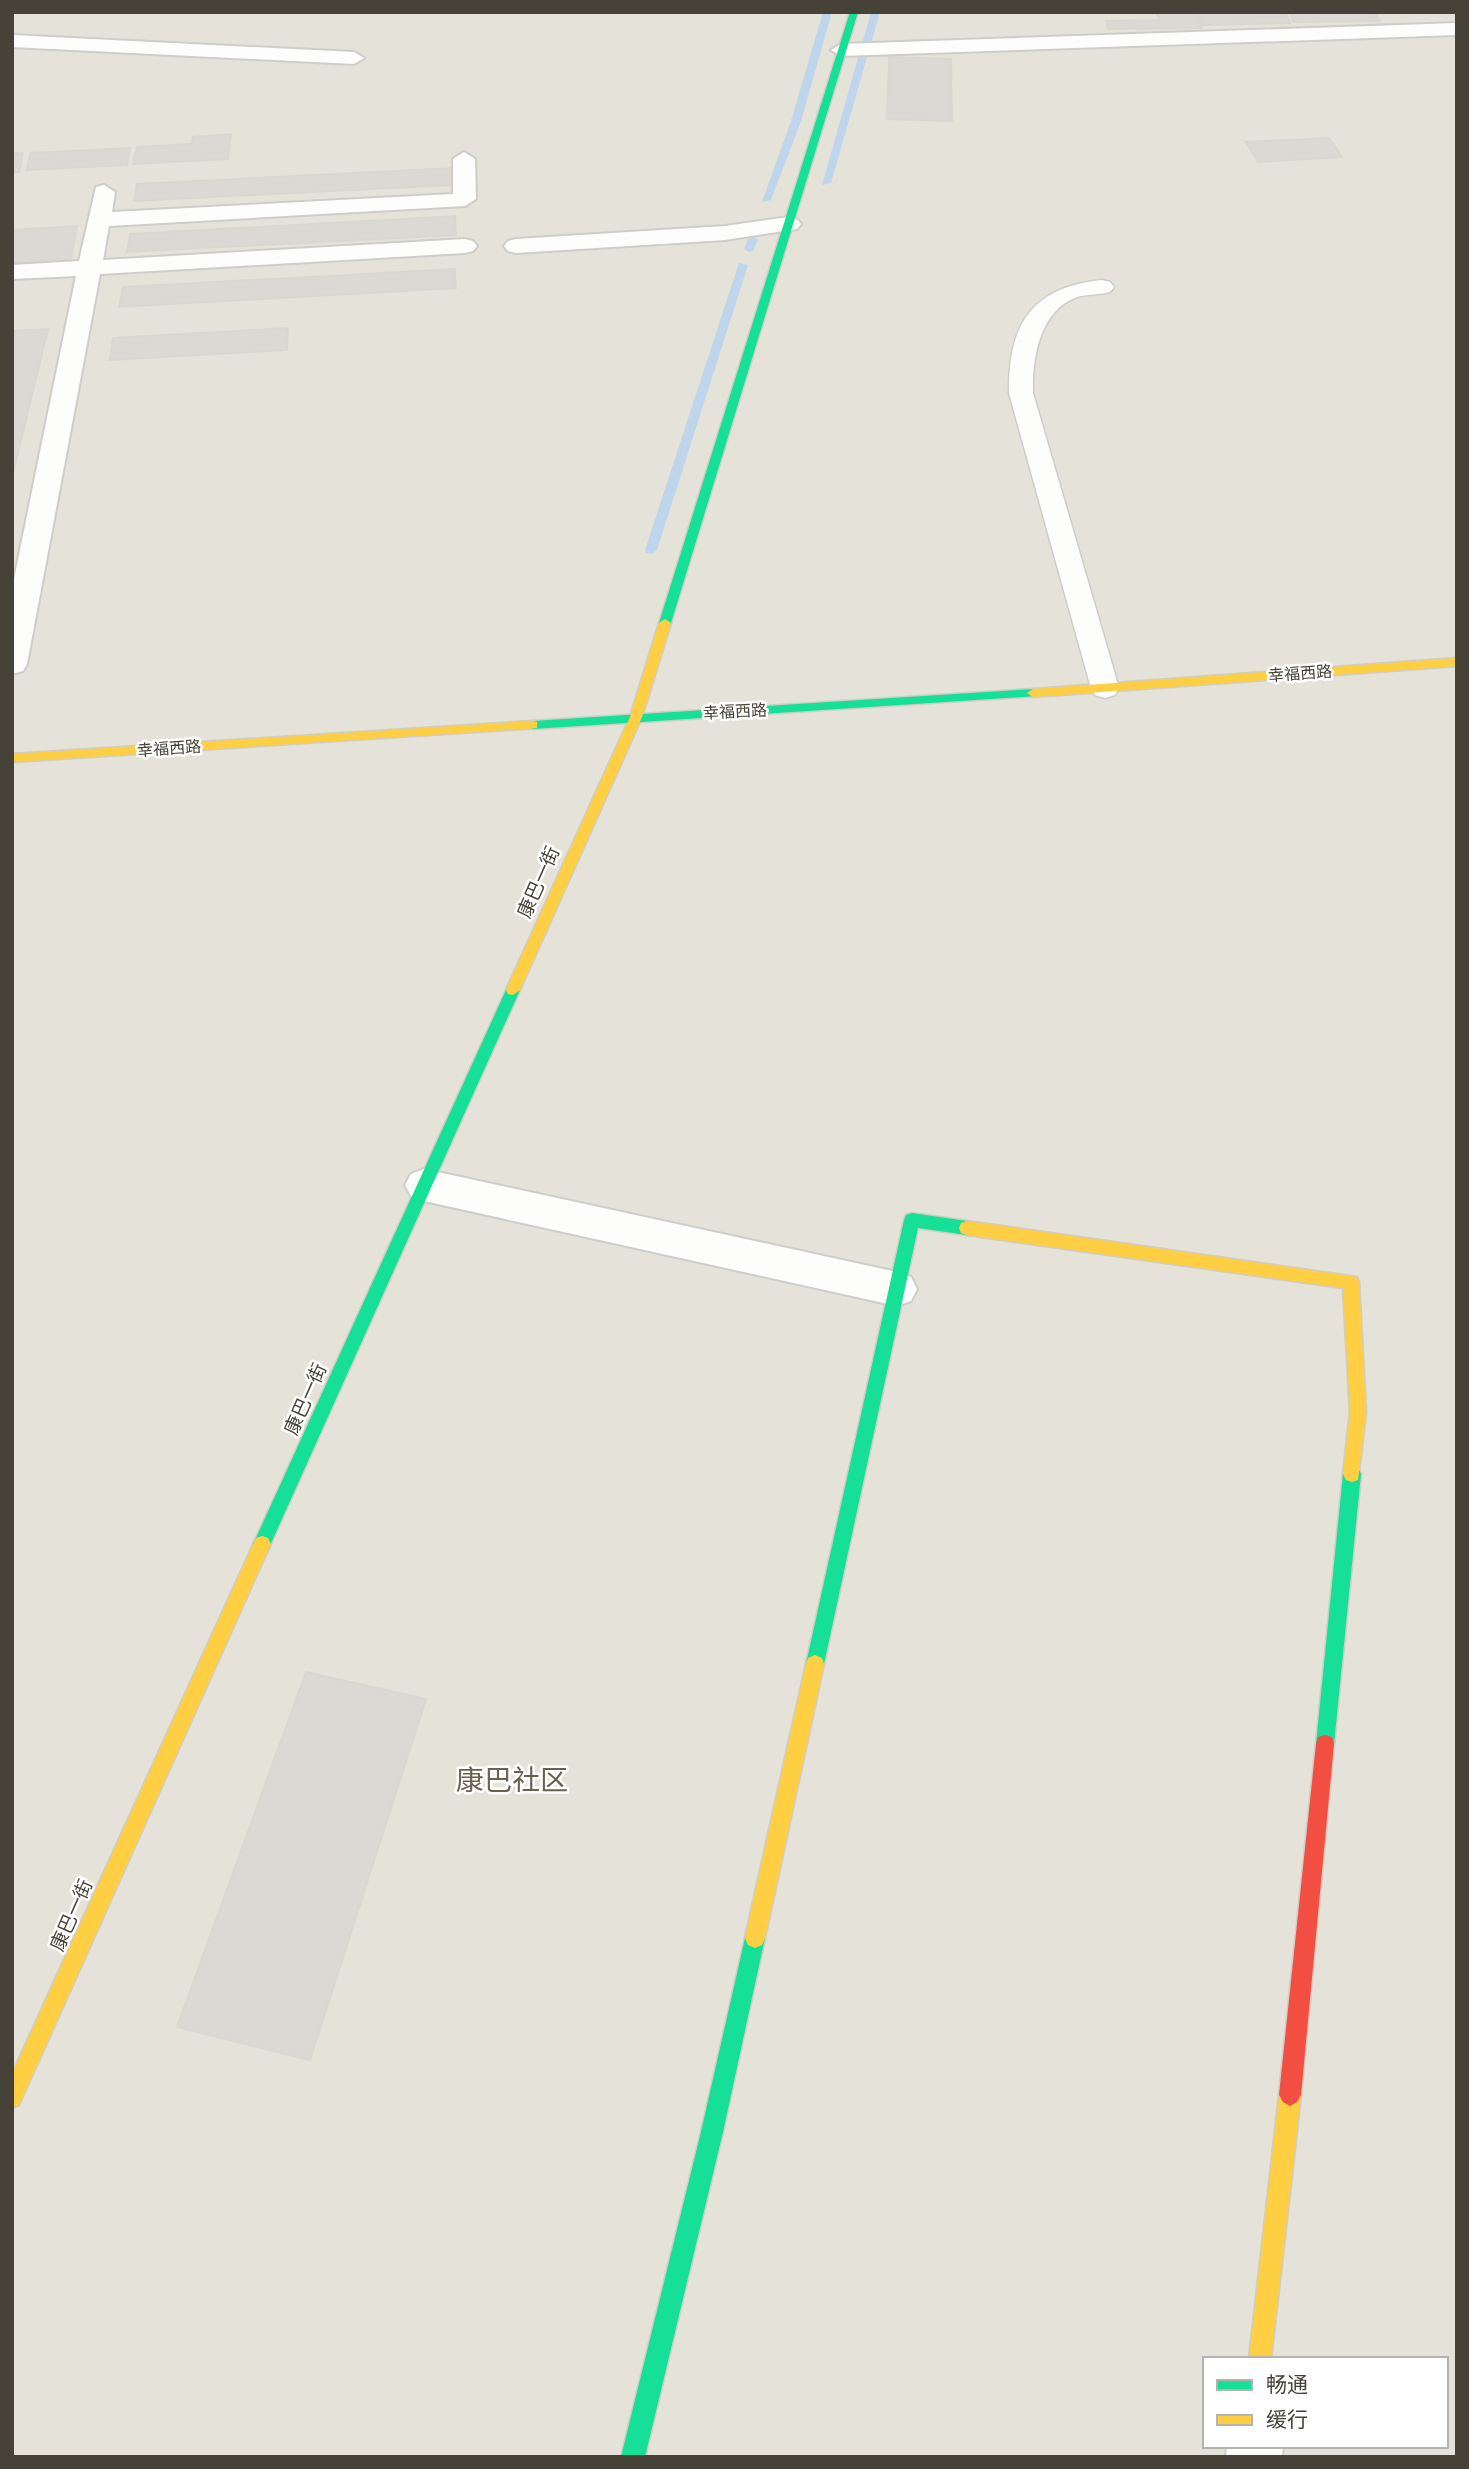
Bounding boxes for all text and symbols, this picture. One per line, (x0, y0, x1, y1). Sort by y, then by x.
street label: 幸福西路 (1267, 661, 1333, 685)
street label: 幸福西路 (703, 699, 767, 723)
street label: 幸福西路 (136, 736, 202, 760)
street label: 康巴一街 (512, 842, 564, 921)
street label: 康巴一街 (279, 1359, 331, 1438)
district label: 康巴社区 (456, 1763, 568, 1796)
street label: 康巴一街 (45, 1875, 97, 1954)
legend (1203, 2357, 1448, 2448)
text: 畅通 (1266, 2371, 1308, 2397)
text: 缓行 (1266, 2406, 1308, 2432)

